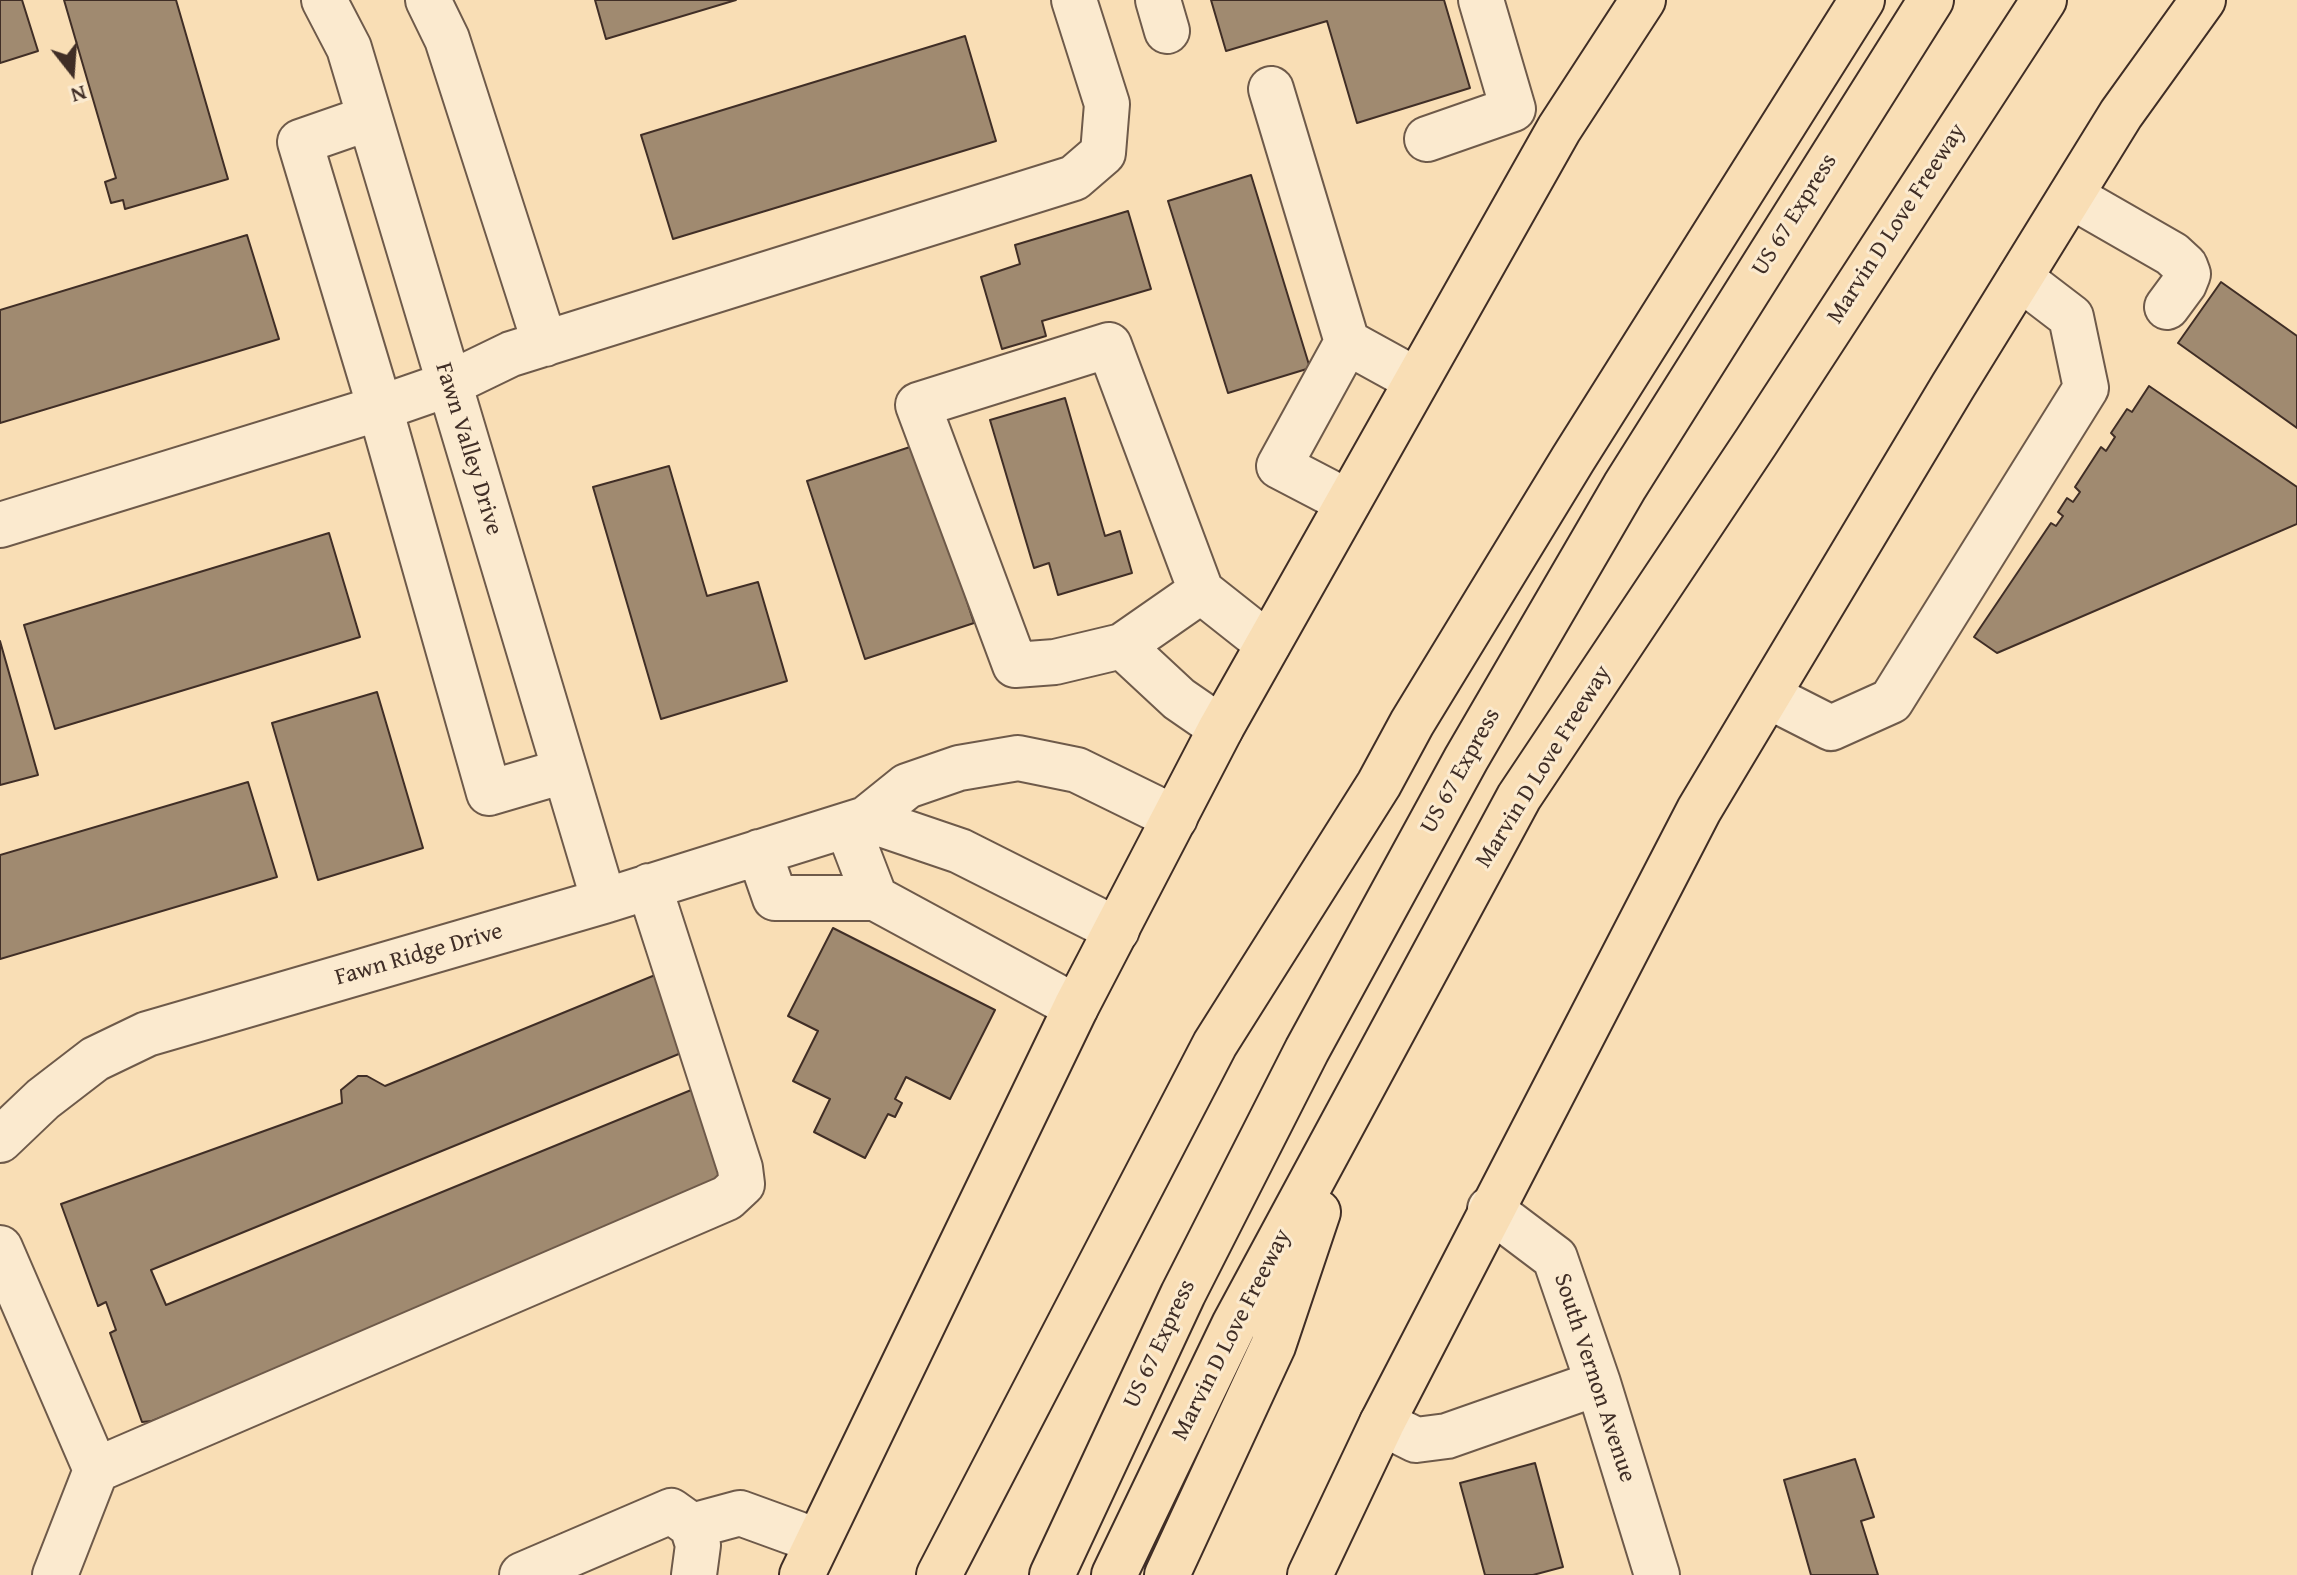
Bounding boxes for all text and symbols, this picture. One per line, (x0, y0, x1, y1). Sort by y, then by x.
north arrow (32, 32, 112, 112)
text: N (67, 77, 91, 112)
street label: Marvin D Love Freeway (1821, 118, 1973, 330)
street label: US 67 Express (1746, 149, 1844, 281)
street label: Fawn Valley Drive (428, 359, 508, 539)
street label: Marvin D Love Freeway (1470, 660, 1618, 874)
street label: US 67 Express (1415, 704, 1507, 838)
street label: Fawn Ridge Drive (332, 917, 506, 993)
street label: Marvin D Love Freeway (1166, 1225, 1298, 1445)
street label: South Vernon Avenue (1547, 1270, 1641, 1486)
street label: US 67 Express (1118, 1275, 1202, 1413)

